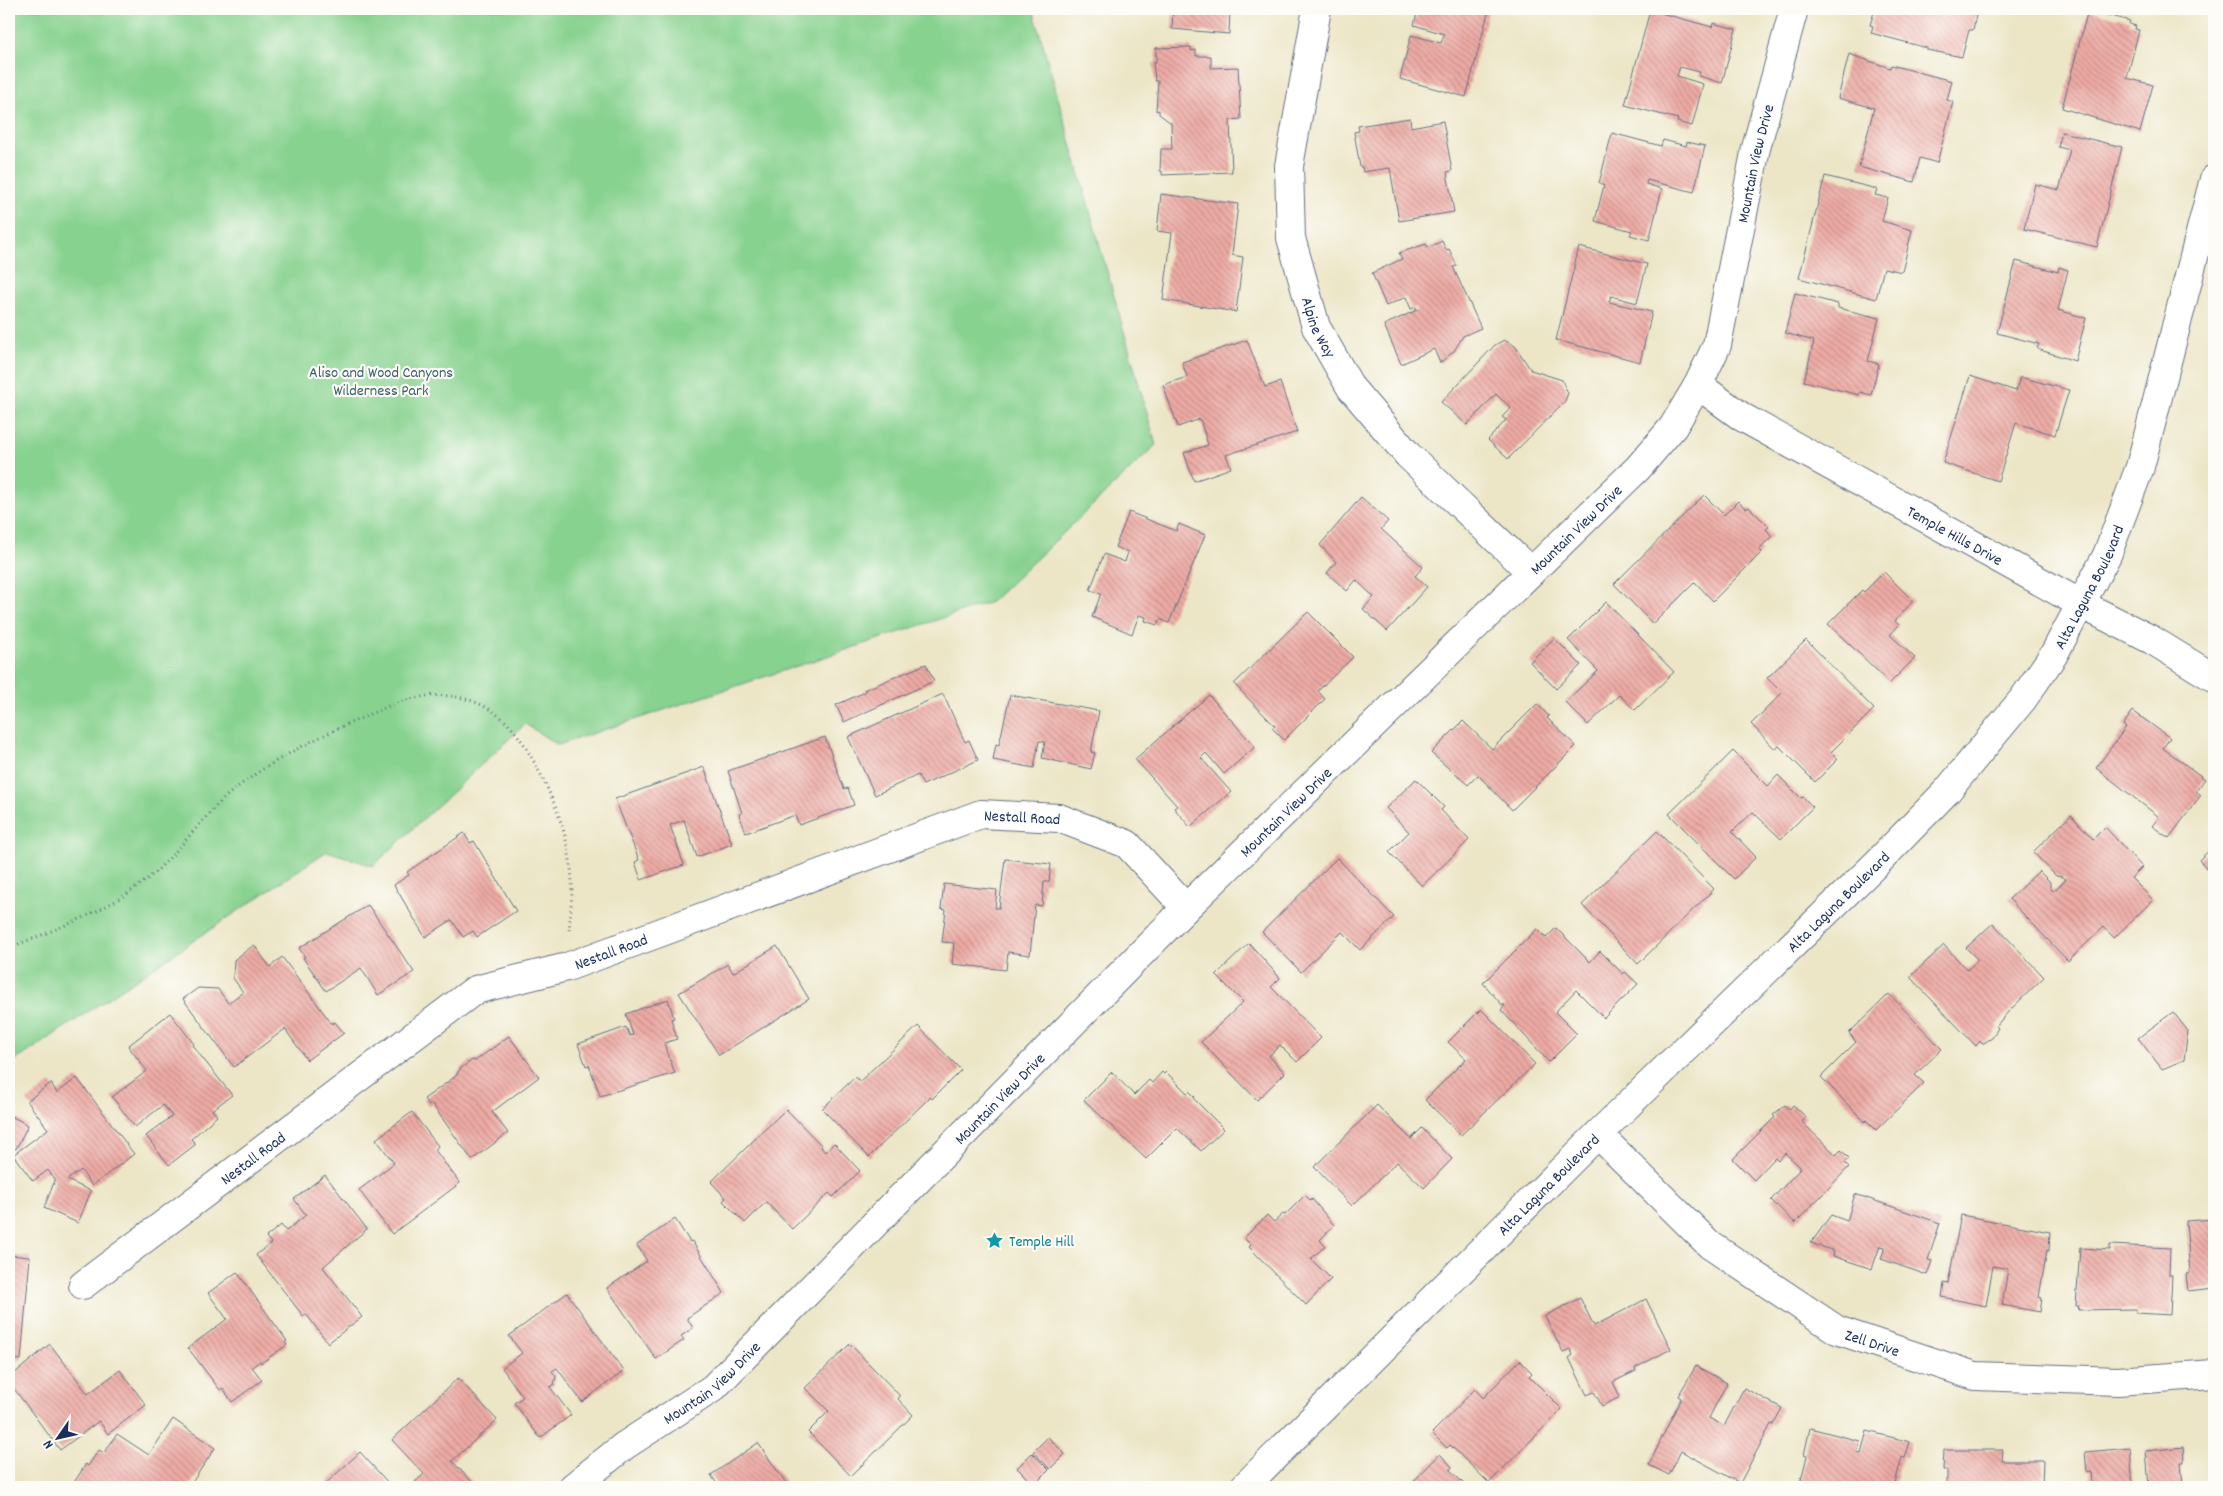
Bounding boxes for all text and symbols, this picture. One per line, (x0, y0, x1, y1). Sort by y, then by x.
street label: Mountain View Drive (1732, 102, 1781, 225)
street label: Alpine Way (1294, 295, 1341, 363)
park label: Aliso and Wood Canyons Wilderness Park (309, 362, 453, 403)
street label: Mountain View Drive (1526, 480, 1628, 581)
street label: Temple Hills Drive (1902, 501, 2006, 573)
street label: Alta Laguna Boulevard (2050, 522, 2131, 654)
street label: Mountain View Drive (1236, 763, 1338, 864)
street label: Nestall Road (983, 805, 1061, 832)
street label: Alta Laguna Boulevard (1782, 847, 1896, 959)
street label: Nestall Road (572, 929, 651, 977)
street label: Mountain View Drive (950, 1049, 1051, 1151)
street label: Nestall Road (216, 1127, 291, 1192)
street label: Alta Laguna Boulevard (1493, 1130, 1606, 1242)
place icon: Temple Hill (985, 1230, 1005, 1250)
place label: Temple Hill (1009, 1231, 1074, 1254)
street label: Zell Drive (1841, 1324, 1902, 1364)
street label: Mountain View Drive (659, 1337, 767, 1431)
north arrow (32, 1414, 82, 1464)
text: N (39, 1436, 59, 1453)

